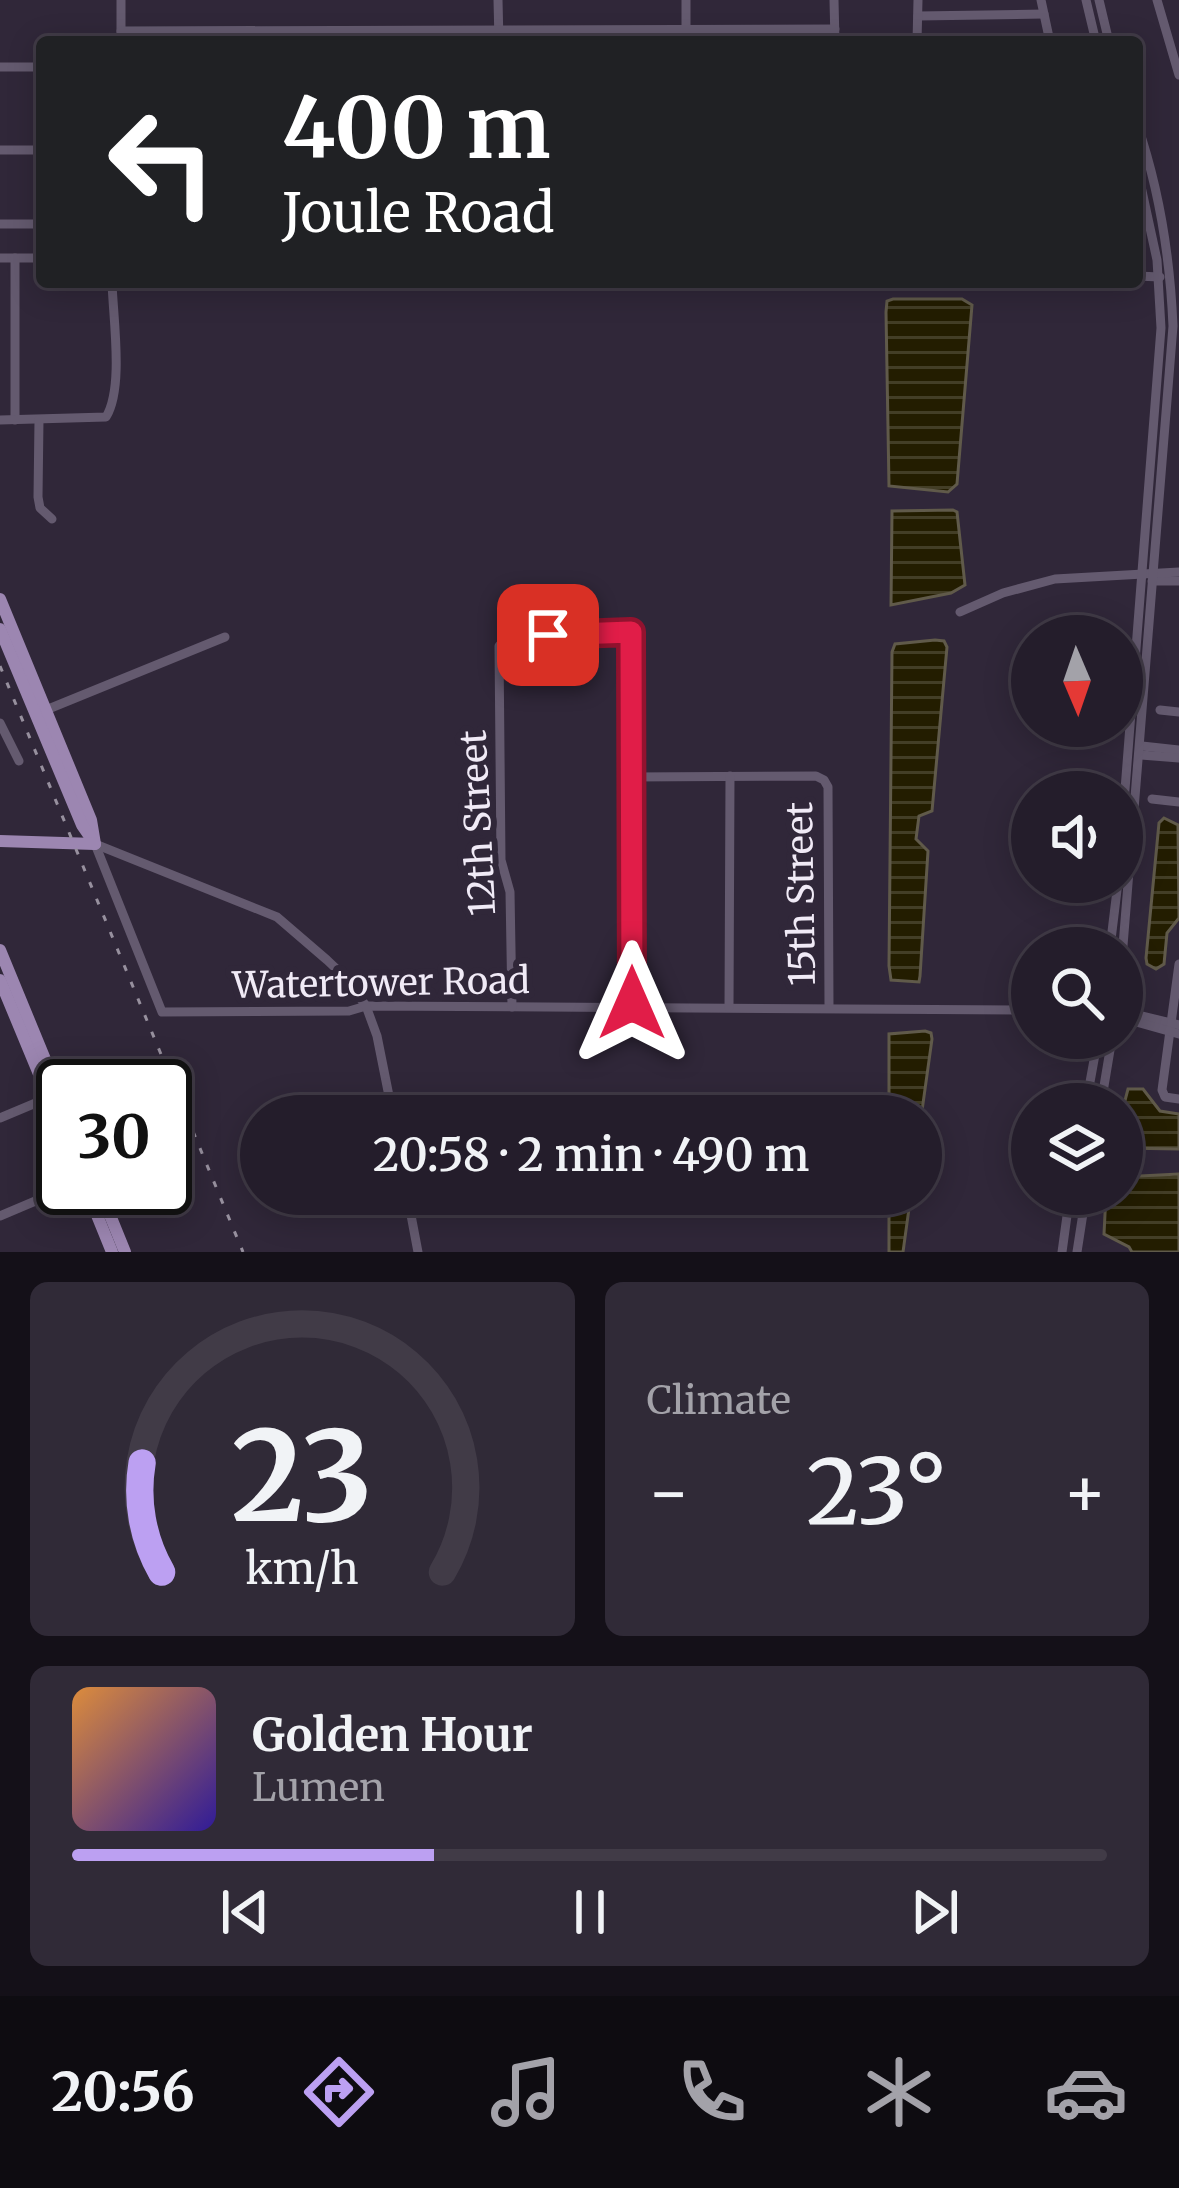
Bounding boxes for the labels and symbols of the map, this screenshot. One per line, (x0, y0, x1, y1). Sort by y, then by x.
pin (497, 584, 599, 686)
north arrow (1011, 615, 1143, 747)
street label: 12th Street (451, 729, 505, 917)
street label: 15th Street (777, 802, 825, 986)
position arrow (569, 940, 695, 1066)
street label: Watertower Road (231, 958, 530, 1008)
speed limit sign: 30 (36, 1059, 192, 1215)

